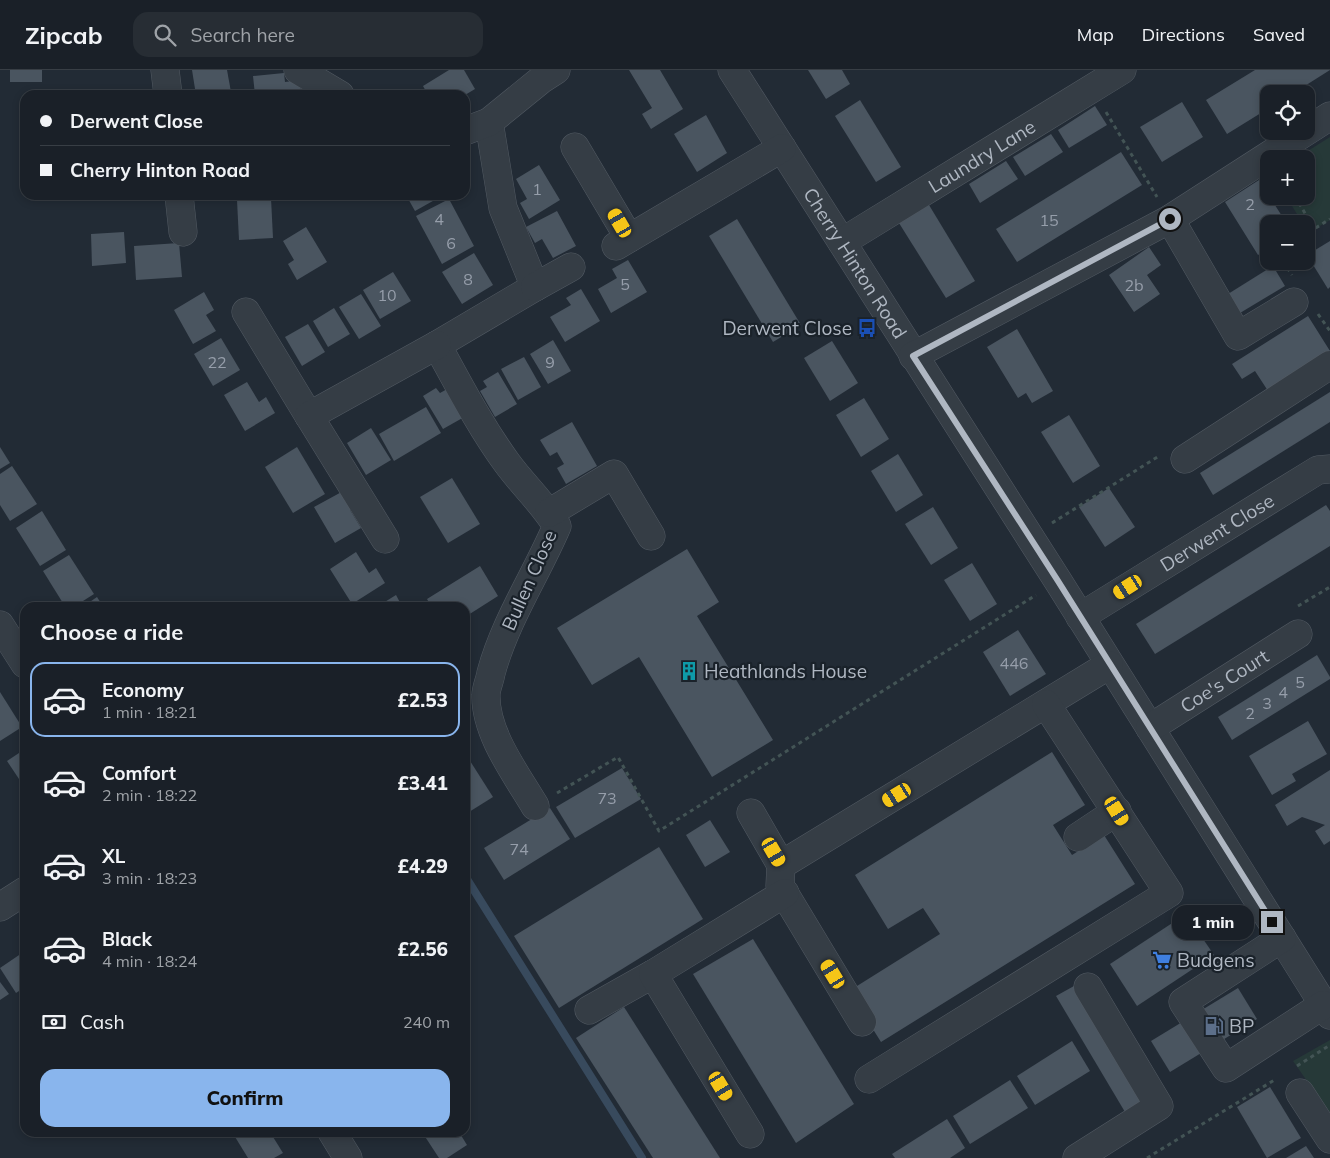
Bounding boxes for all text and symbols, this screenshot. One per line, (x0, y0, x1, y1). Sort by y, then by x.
search box (133, 12, 483, 57)
text: Zipcab (25, 20, 103, 50)
icon: search (151, 21, 179, 49)
text: Search here (191, 23, 295, 47)
text: Map (1077, 23, 1114, 46)
text: Directions (1142, 23, 1225, 46)
text: Saved (1253, 23, 1305, 46)
map controls (1260, 85, 1315, 270)
button: locate (1260, 85, 1315, 140)
text: Derwent Close (70, 109, 203, 133)
street label: Laundry Lane (924, 114, 1040, 198)
button: + (1260, 150, 1315, 205)
text: Cherry Hinton Road (70, 158, 250, 182)
house number: 1 (532, 179, 542, 199)
street label: Cherry Hinton Road (798, 183, 912, 343)
house number: 2 (1245, 194, 1255, 214)
car (606, 206, 633, 240)
route start (1159, 208, 1181, 230)
house number: 4 (434, 209, 444, 229)
house number: 15 (1039, 210, 1059, 230)
button: − (1260, 215, 1315, 270)
house number: 6 (446, 233, 456, 253)
house number: 8 (463, 269, 473, 289)
house number: 5 (620, 274, 630, 294)
house number: 2b (1124, 275, 1144, 295)
house number: 10 (377, 285, 397, 305)
place label: Derwent Close (722, 316, 852, 340)
bus stop icon: Derwent Close (856, 317, 878, 339)
house number: 22 (207, 352, 227, 372)
house number: 9 (545, 352, 555, 372)
street label: Derwent Close (1156, 488, 1278, 577)
street label: Bullen Close (496, 526, 562, 634)
car (1111, 573, 1144, 601)
text: Choose a ride (40, 618, 183, 646)
street label: Coe's Court (1175, 644, 1273, 718)
house number: 446 (1000, 653, 1028, 673)
place label: Heathlands House (704, 659, 867, 683)
building icon: Heathlands House (678, 660, 700, 682)
house number: 5 (1295, 672, 1305, 692)
icon: car (42, 677, 87, 722)
text: Economy (102, 678, 184, 702)
house number: 4 (1278, 682, 1288, 702)
text: £2.53 (397, 688, 448, 712)
house number: 3 (1262, 693, 1272, 713)
text: 1 min · 18:21 (102, 702, 197, 722)
house number: 2 (1245, 703, 1255, 723)
icon: car (42, 760, 87, 805)
text: Comfort (102, 761, 176, 785)
text: £3.41 (397, 771, 448, 795)
car (880, 781, 913, 809)
text: 2 min · 18:22 (102, 785, 197, 805)
house number: 73 (597, 788, 617, 808)
car (1102, 794, 1131, 828)
car (760, 835, 787, 869)
house number: 74 (509, 839, 529, 859)
icon: car (42, 843, 87, 888)
text: XL (102, 844, 125, 868)
text: £4.29 (397, 854, 448, 878)
text: 3 min · 18:23 (102, 868, 197, 888)
callout: 1 min (1172, 904, 1254, 940)
route end (1261, 911, 1283, 933)
text: 1 min (1192, 912, 1234, 932)
icon: car (42, 926, 87, 971)
text: Black (102, 927, 152, 951)
text: £2.56 (397, 937, 448, 961)
place label: Budgens (1177, 948, 1255, 972)
supermarket icon: Budgens (1151, 949, 1173, 971)
text: 4 min · 18:24 (102, 951, 197, 971)
car (818, 957, 847, 991)
icon: cash (40, 1008, 68, 1036)
text: Cash (80, 1010, 125, 1034)
text: 240 m (403, 1012, 450, 1032)
place label: BP (1229, 1014, 1254, 1038)
fuel station icon: BP (1203, 1015, 1225, 1037)
button: Confirm (40, 1069, 450, 1127)
car (706, 1069, 735, 1103)

